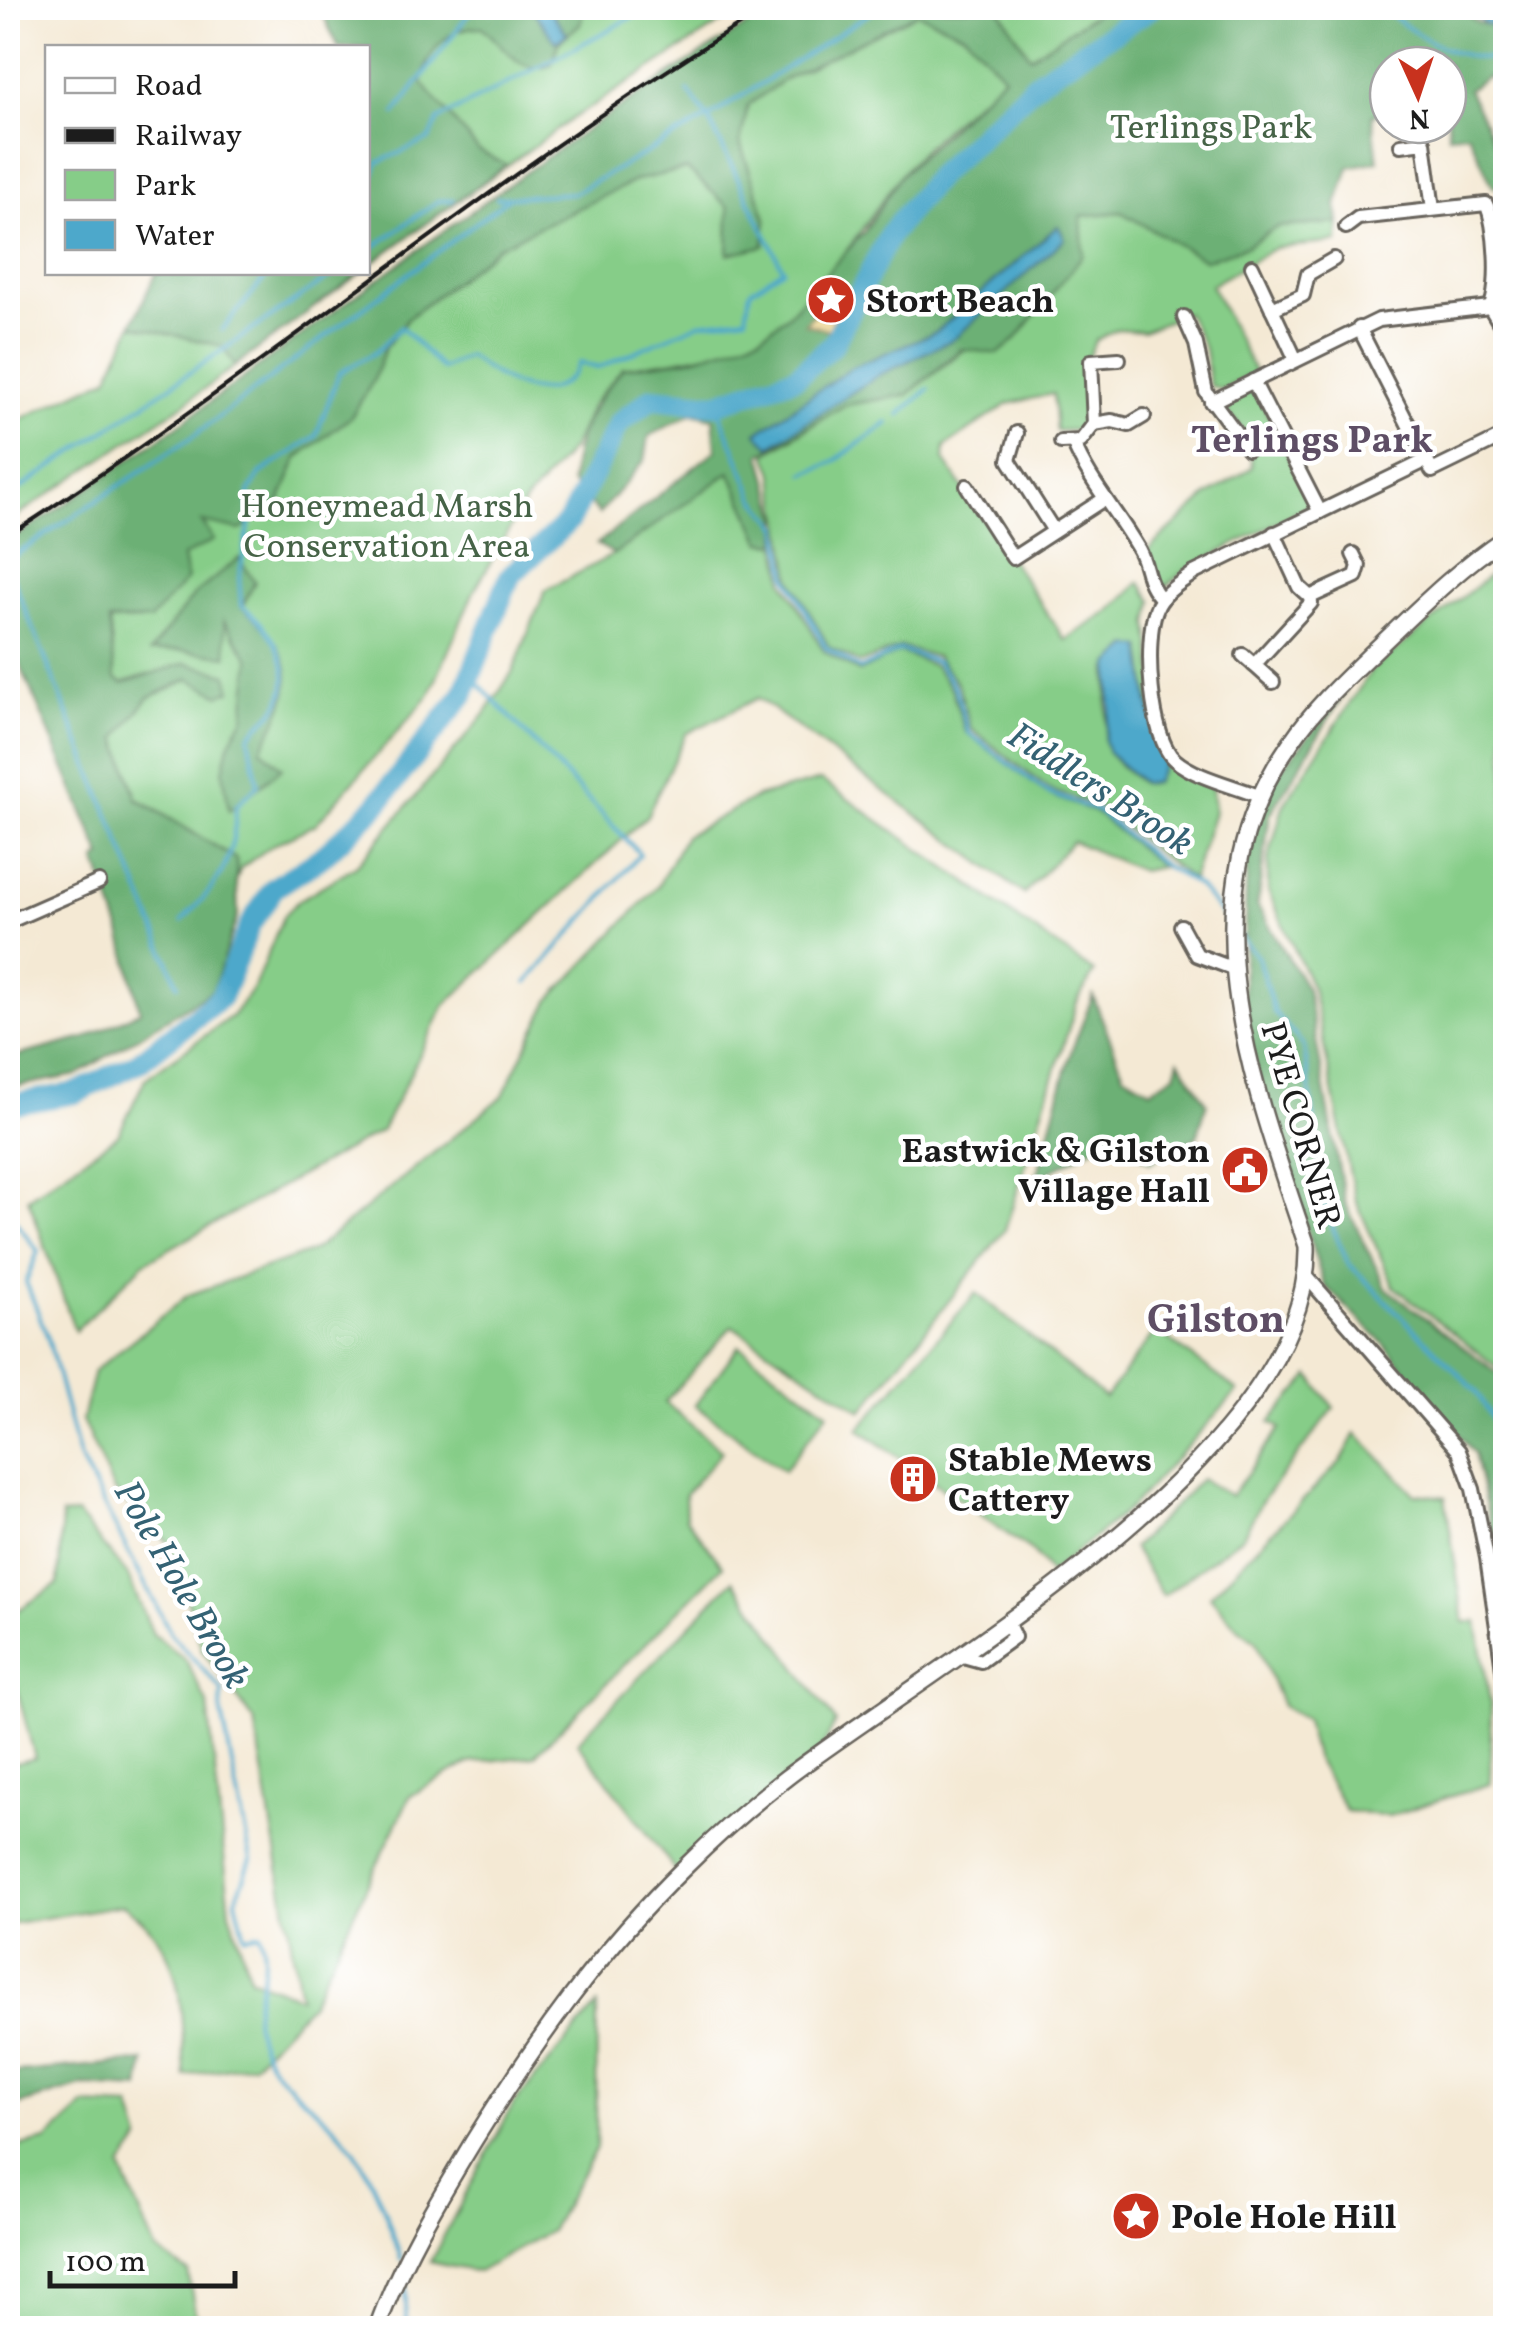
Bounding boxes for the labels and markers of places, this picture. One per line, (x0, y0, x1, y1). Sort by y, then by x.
place icon: Stort Beach (805, 274, 857, 326)
place label: Stort Beach (866, 279, 1054, 327)
place label: Eastwick & Gilston Village Hall (902, 1129, 1210, 1217)
public building icon: Eastwick & Gilston Village Hall (1219, 1144, 1271, 1196)
place label: Stable Mews Cattery (948, 1438, 1152, 1526)
building icon: Stable Mews Cattery (887, 1453, 939, 1505)
place icon: Pole Hole Hill (1110, 2190, 1162, 2242)
place label: Pole Hole Hill (1171, 2195, 1397, 2243)

